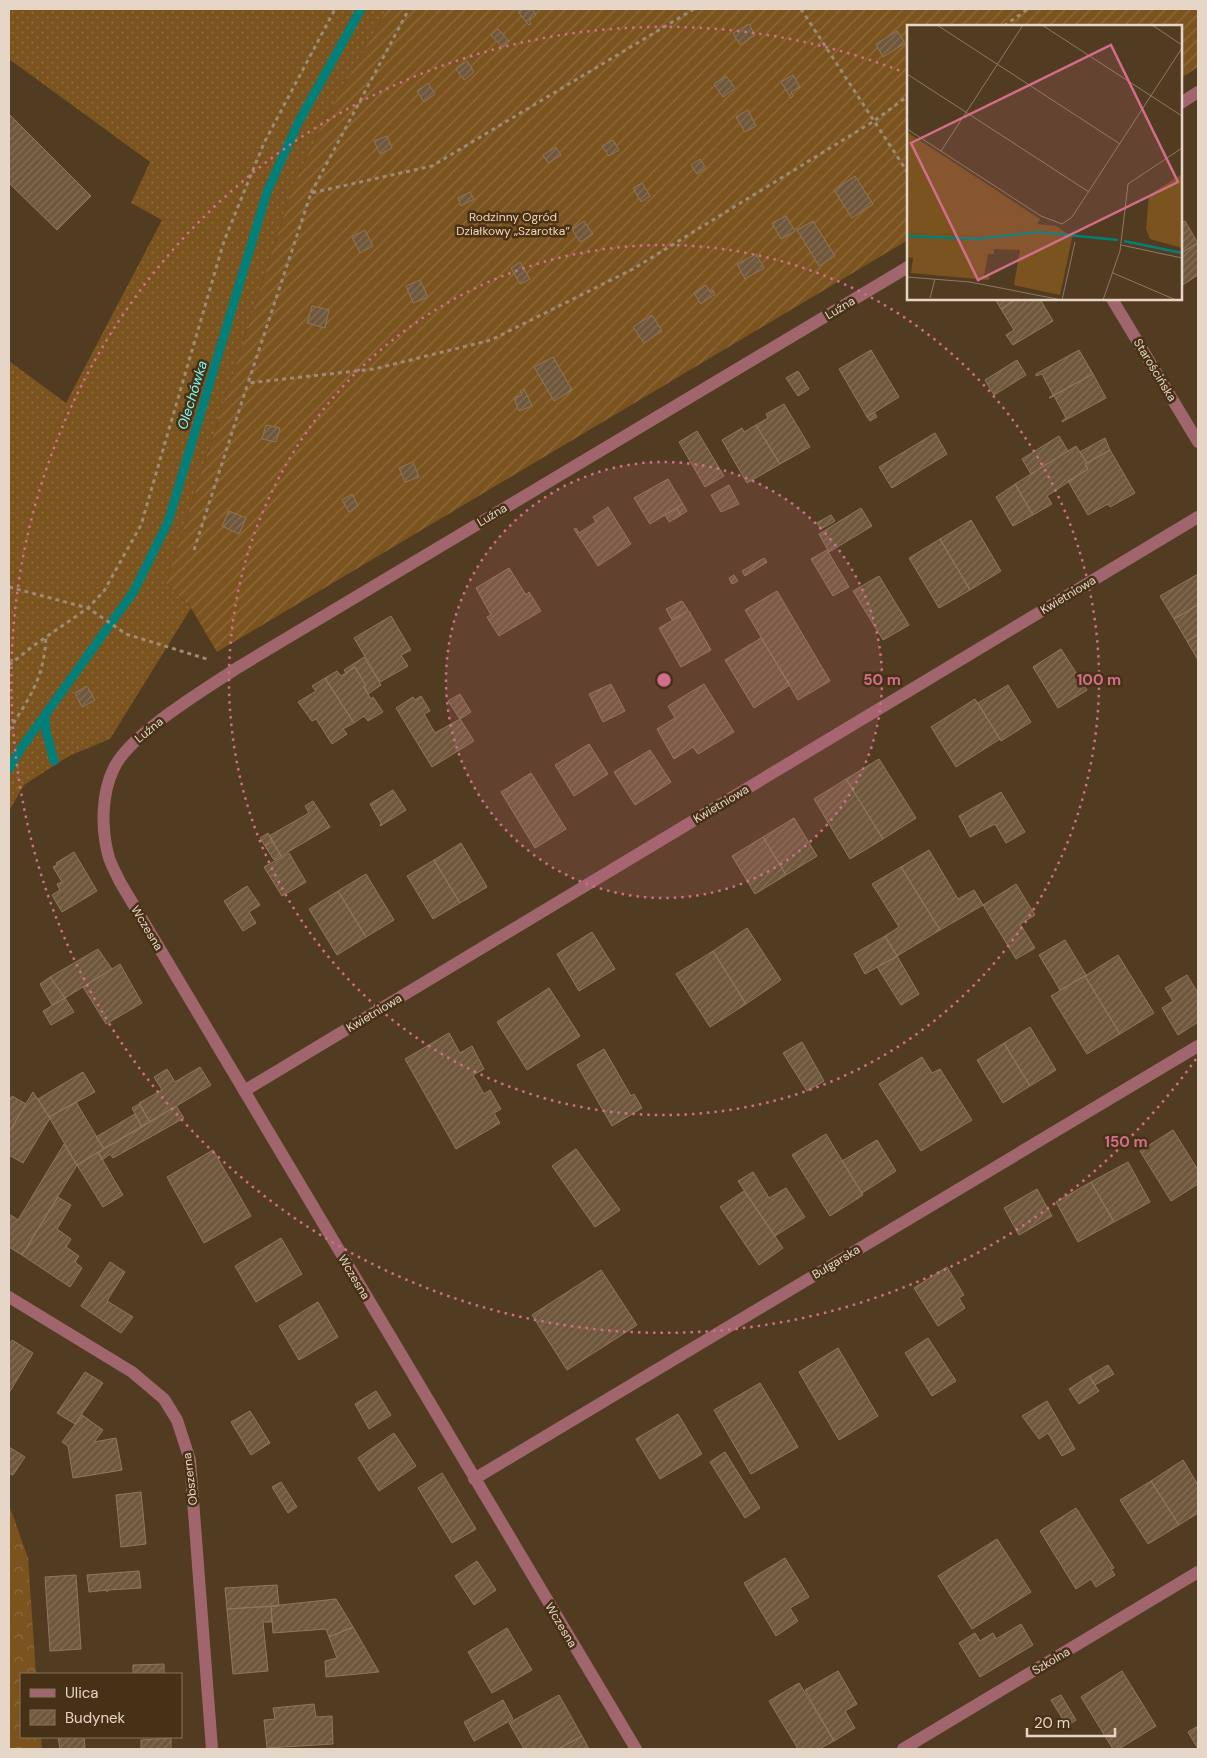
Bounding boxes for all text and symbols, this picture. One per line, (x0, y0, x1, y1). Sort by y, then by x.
inset map (907, 25, 1182, 300)
park label: Rodzinny Ogród Działkowy „Szarotka” (456, 209, 570, 239)
street label: Luźna (822, 293, 858, 323)
street label: Starościńska (1130, 336, 1180, 404)
water label: Olechówka (173, 358, 211, 432)
street label: Luźna (474, 500, 510, 530)
street label: Kwietniowa (1037, 572, 1099, 618)
text: 50 m (863, 670, 901, 690)
text: 100 m (1077, 670, 1121, 690)
centre of rings (655, 671, 673, 689)
street label: Luźna (131, 714, 167, 746)
street label: Kwietniowa (690, 781, 752, 827)
street label: Wczesna (127, 903, 167, 953)
street label: Kwietniowa (343, 990, 405, 1036)
text: 150 m (1105, 1132, 1148, 1152)
street label: Bułgarska (809, 1241, 863, 1283)
street label: Wczesna (334, 1252, 374, 1302)
street label: Obszerna (179, 1452, 201, 1506)
street label: Wczesna (541, 1600, 581, 1650)
street label: Szkolna (1029, 1644, 1073, 1678)
legend (20, 1673, 182, 1738)
text: Ulica (65, 1683, 99, 1703)
scale bar (1027, 1706, 1114, 1738)
text: Budynek (65, 1708, 126, 1728)
text: 20 m (1034, 1713, 1070, 1733)

